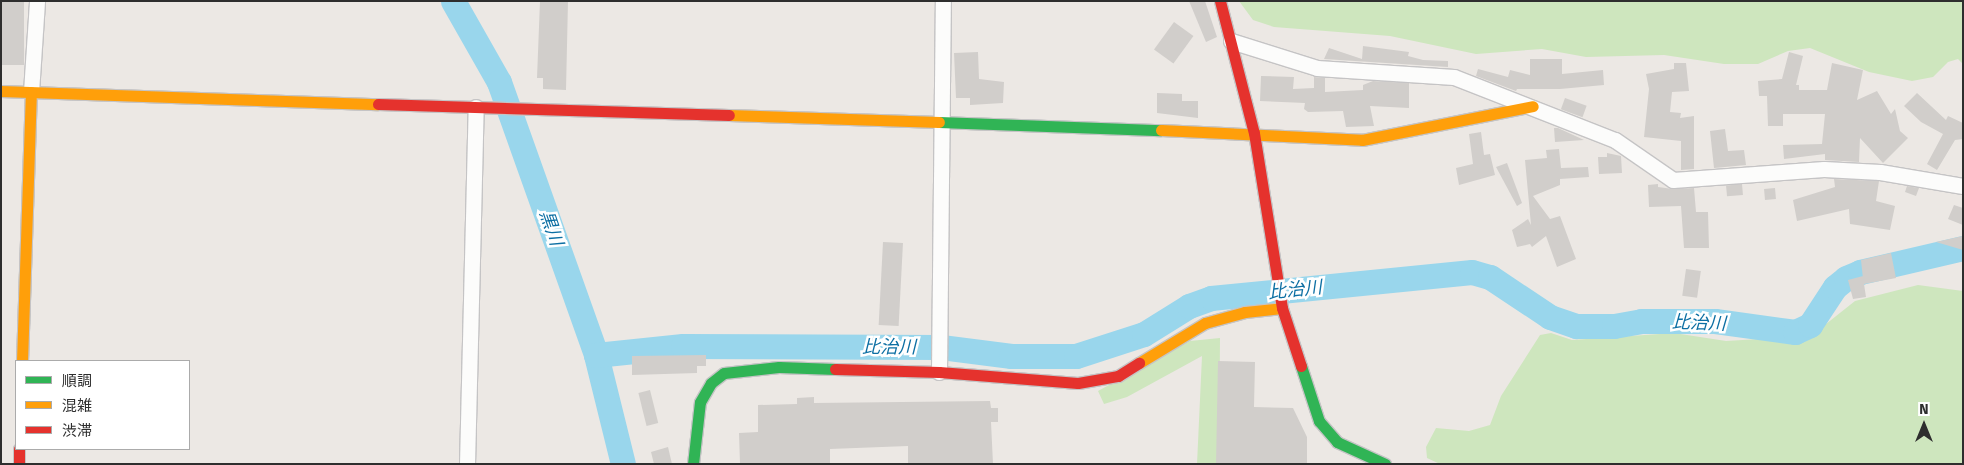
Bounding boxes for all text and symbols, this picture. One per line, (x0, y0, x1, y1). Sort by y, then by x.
water label: 黒川 (535, 207, 567, 249)
water label: 比治川 (1267, 276, 1323, 304)
water label: 比治川 (1672, 311, 1726, 335)
water label: 比治川 (862, 336, 916, 358)
legend (15, 360, 190, 450)
text: 順調 (62, 372, 92, 390)
text: 混雑 (62, 397, 92, 415)
north arrow (1899, 400, 1949, 450)
text: N (1919, 401, 1929, 418)
text: 渋滞 (62, 422, 92, 440)

